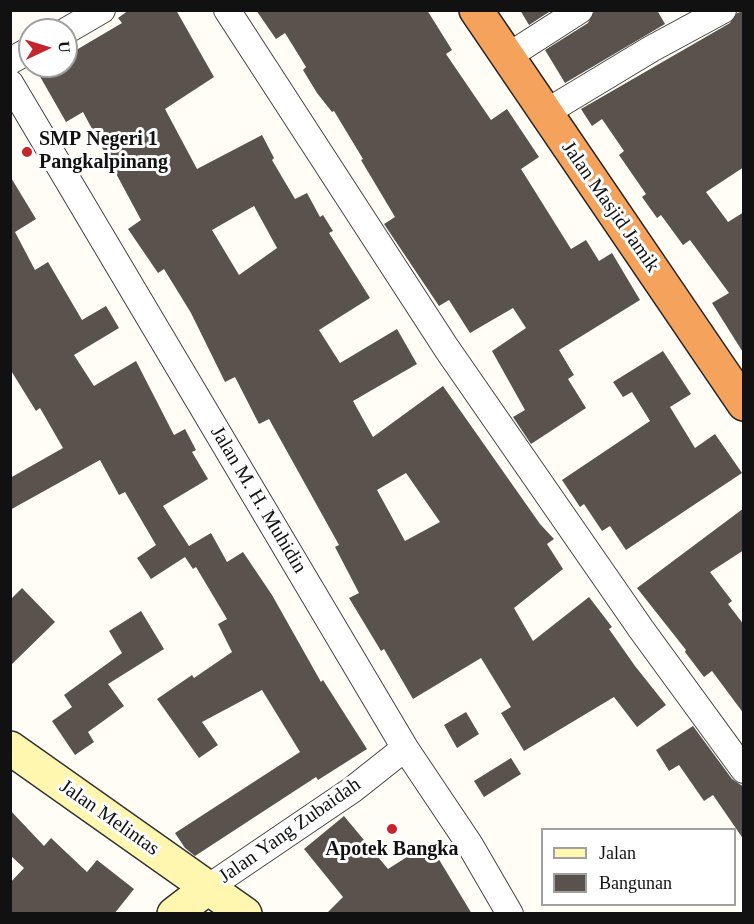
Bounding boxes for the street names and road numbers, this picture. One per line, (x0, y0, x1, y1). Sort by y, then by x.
street label: Jalan Masjid Jamik (556, 137, 664, 277)
street label: Jalan M. H. Muhidin (205, 422, 311, 578)
street label: Jalan Yang Zubaidah (214, 773, 366, 889)
street label: Jalan Melintas (55, 775, 163, 861)

